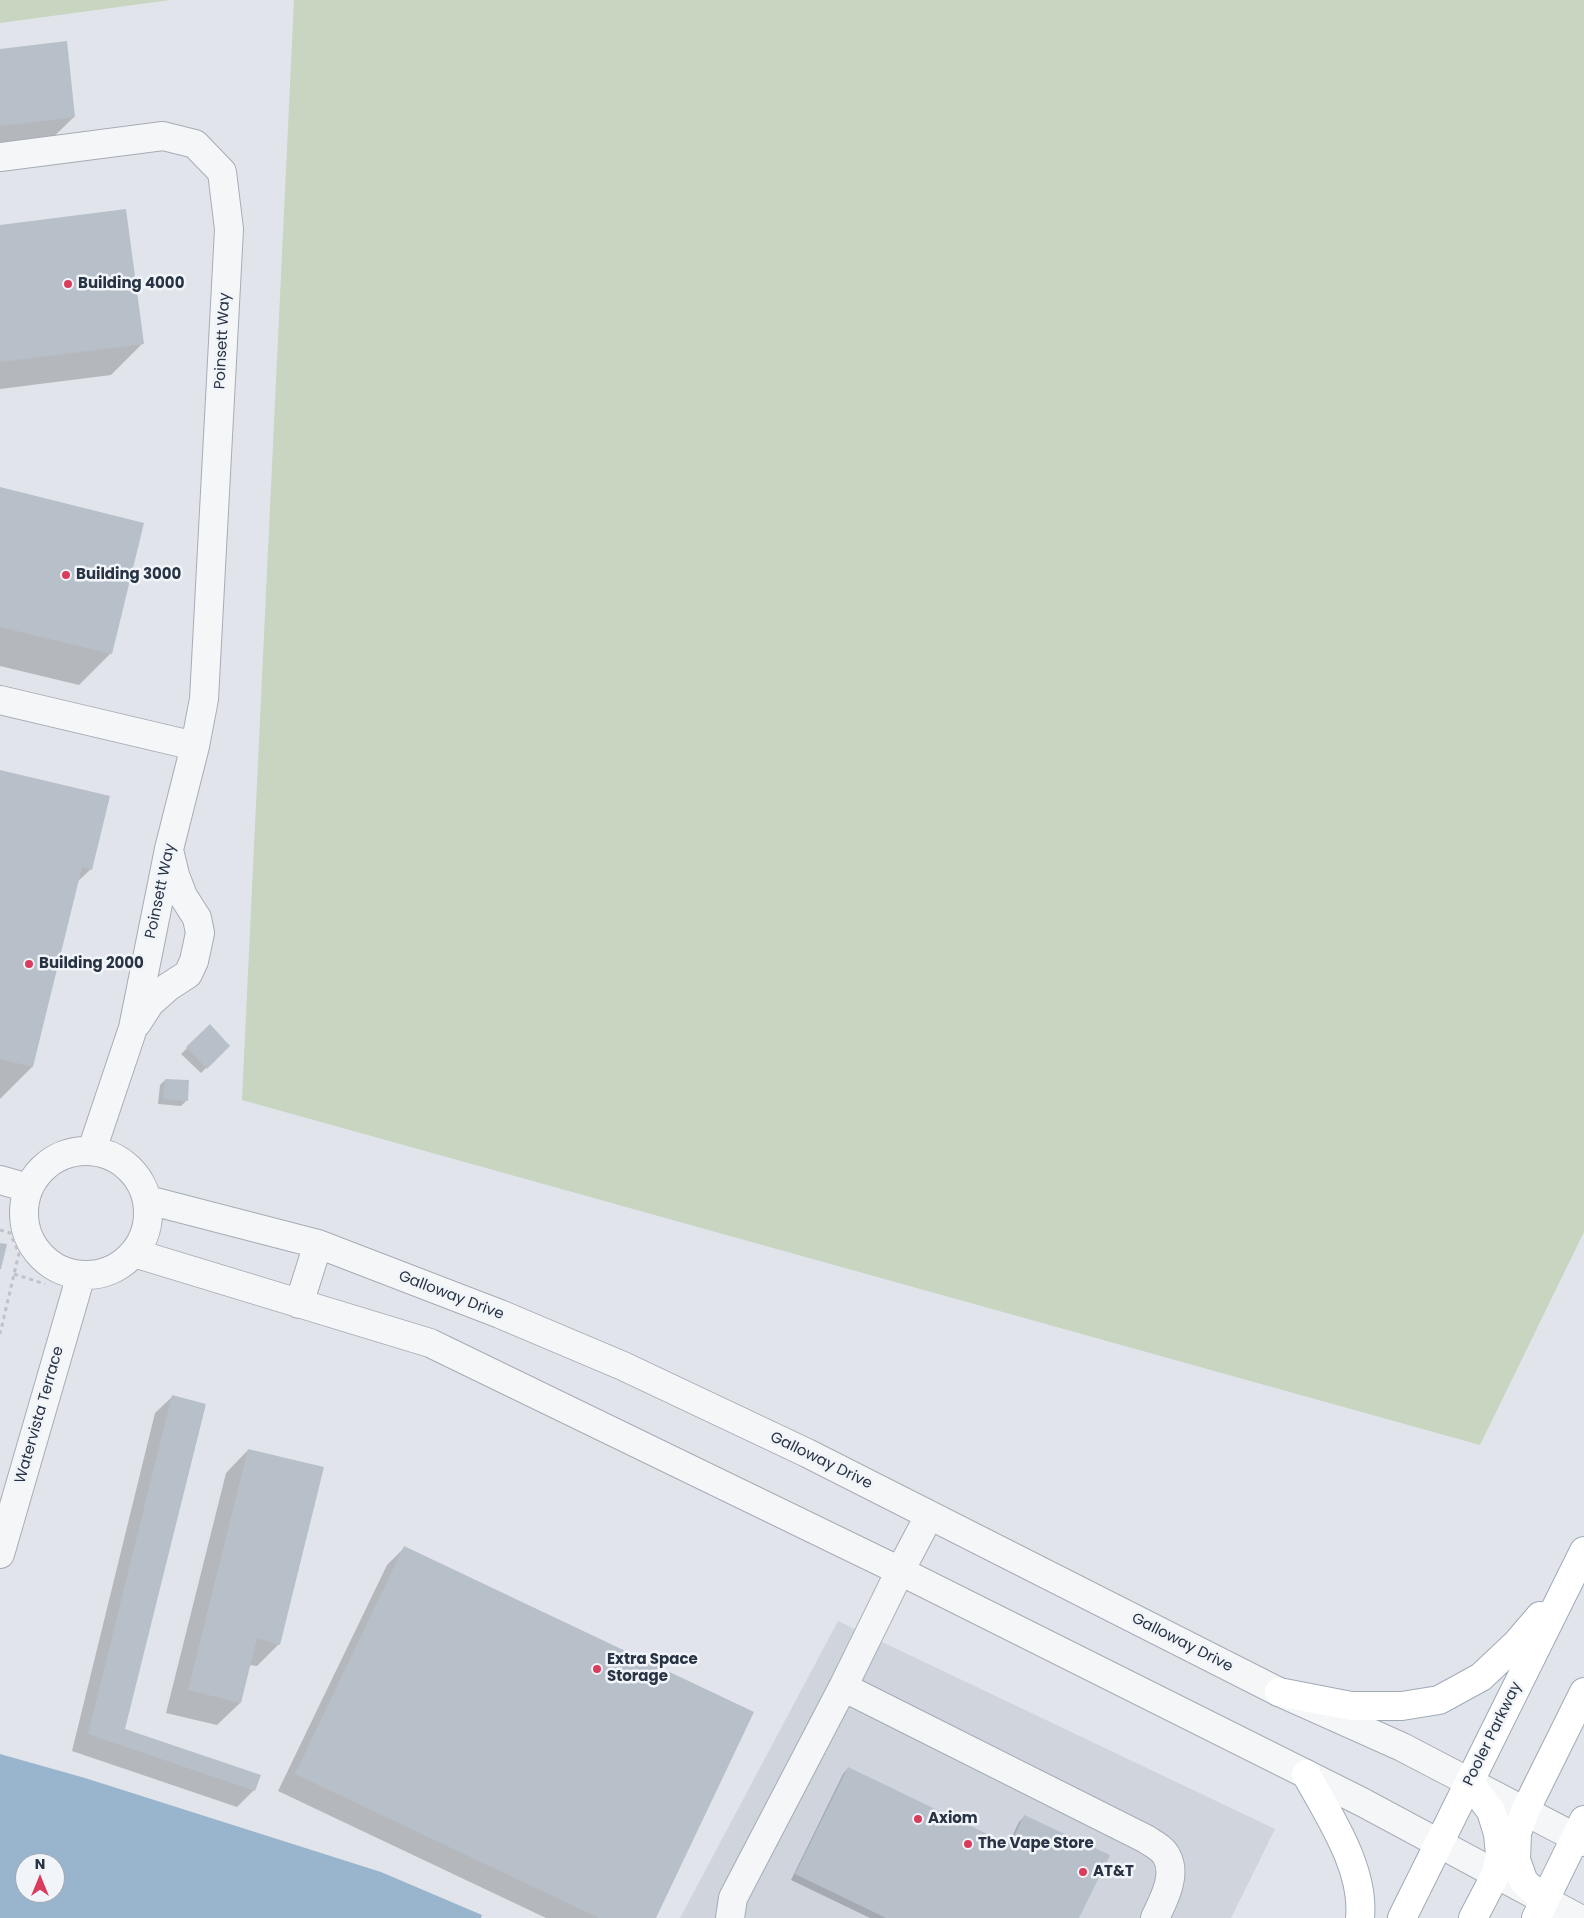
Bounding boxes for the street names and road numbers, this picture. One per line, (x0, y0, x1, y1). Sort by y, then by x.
street label: Poinsett Way (211, 292, 235, 390)
street label: Poinsett Way (142, 842, 180, 940)
street label: Galloway Drive (396, 1268, 506, 1324)
street label: Watervista Terrace (12, 1344, 68, 1486)
street label: Galloway Drive (767, 1429, 875, 1493)
street label: Galloway Drive (1128, 1610, 1236, 1676)
street label: Pooler Parkway (1460, 1679, 1526, 1789)

